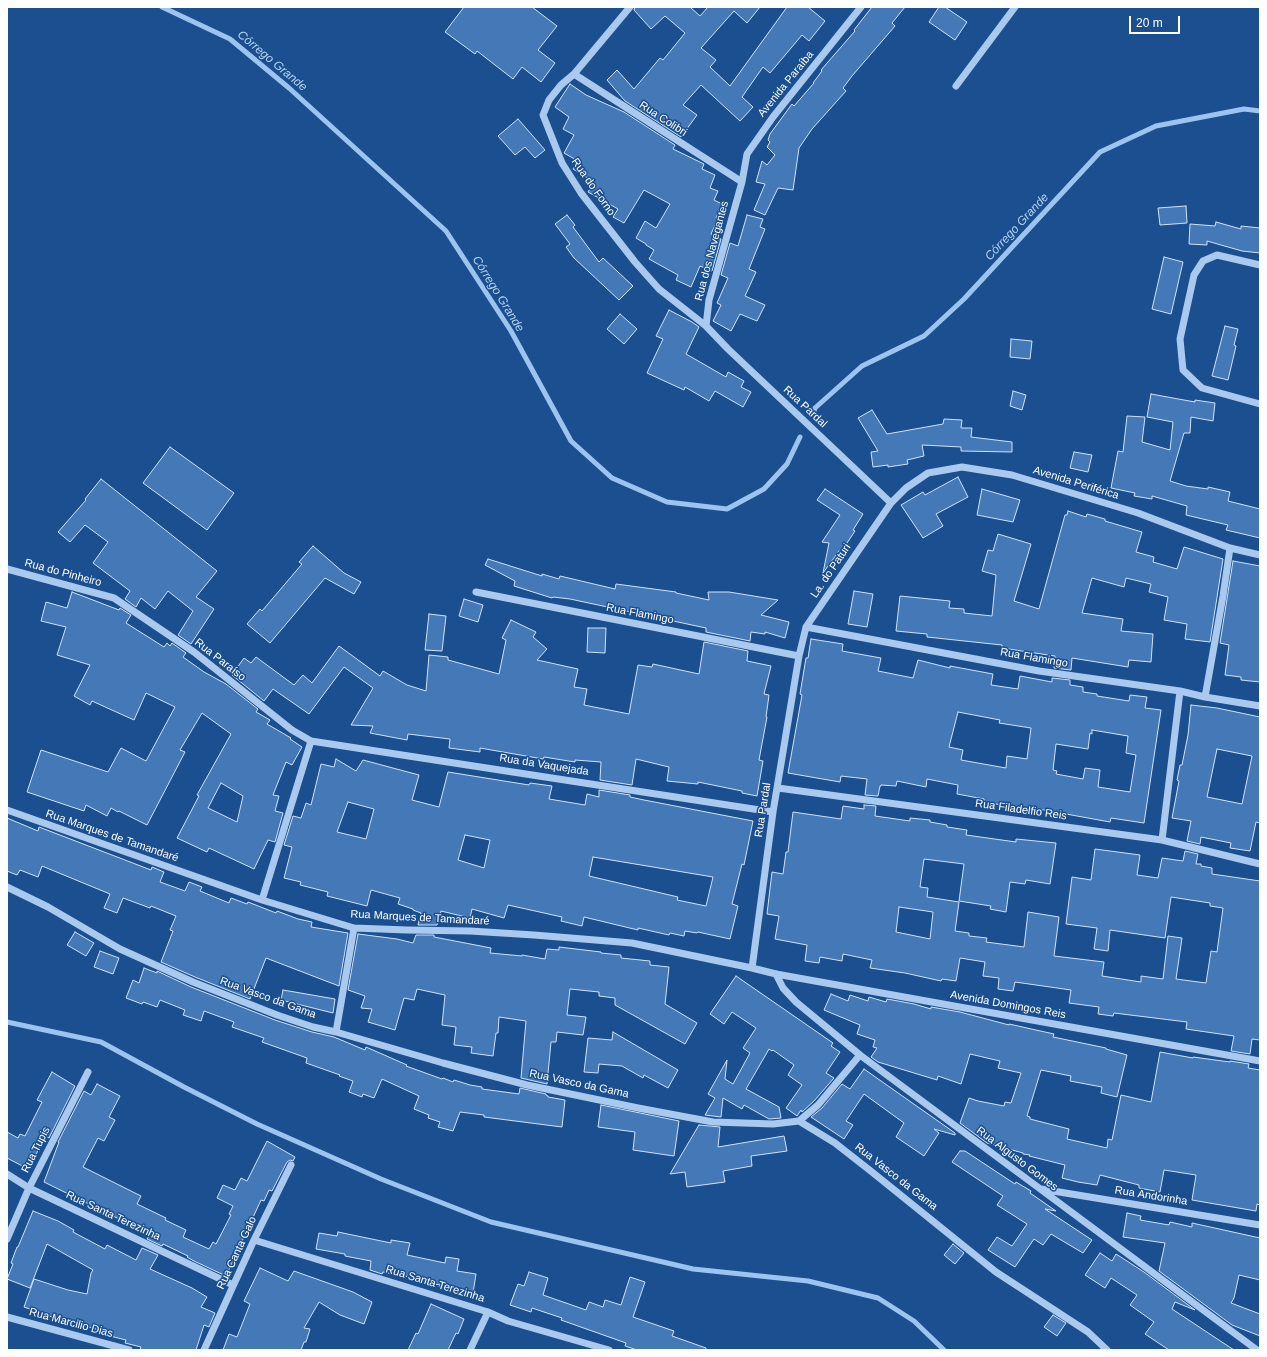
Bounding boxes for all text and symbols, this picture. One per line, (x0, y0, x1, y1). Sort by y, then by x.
scale bar (1131, 8, 1182, 34)
text: 20 m (1136, 16, 1163, 30)
water label: Córrego Grande (234, 28, 310, 94)
street label: Avenida Paraíba (755, 48, 817, 120)
street label: Rua Colibri (637, 99, 689, 139)
street label: Rua do Forno (568, 156, 618, 218)
water label: Córrego Grande (982, 190, 1052, 264)
street label: Rua dos Navegantes (692, 200, 732, 302)
water label: Córrego Grande (469, 253, 527, 335)
street label: Rua Pardal (780, 383, 830, 431)
street label: Avenida Periférica (1031, 464, 1121, 502)
street label: La. do Paturi (808, 541, 854, 601)
street label: Rua do Pinheiro (23, 556, 103, 590)
street label: Rua Flamingo (605, 601, 675, 627)
street label: Rua Paraíso (192, 636, 248, 684)
street label: Rua Flamingo (999, 646, 1069, 670)
street label: Rua da Vaquejada (498, 751, 590, 779)
street label: Rua Pardal (752, 782, 774, 838)
street label: Rua Filadelfio Reis (974, 797, 1068, 823)
street label: Rua Marques de Tamandaré (44, 807, 180, 865)
street label: Rua Marques de Tamandaré (350, 908, 490, 928)
street label: Rua Vasco da Gama (218, 974, 318, 1022)
street label: Avenida Domingos Reis (949, 988, 1067, 1022)
street label: Rua Vasco da Gama (528, 1067, 630, 1101)
street label: Rua Algusto Gomes (974, 1124, 1060, 1194)
street label: Rua Tupis (19, 1125, 53, 1175)
street label: Rua Vasco da Gama (852, 1141, 940, 1213)
street label: Rua Andorinha (1114, 1184, 1188, 1208)
street label: Rua Santa Terezinha (64, 1188, 162, 1244)
street label: Rua Canta Galo (214, 1214, 260, 1292)
street label: Rua Santa Terezinha (384, 1263, 486, 1305)
street label: Rua Marcilio Dias (28, 1305, 114, 1341)

